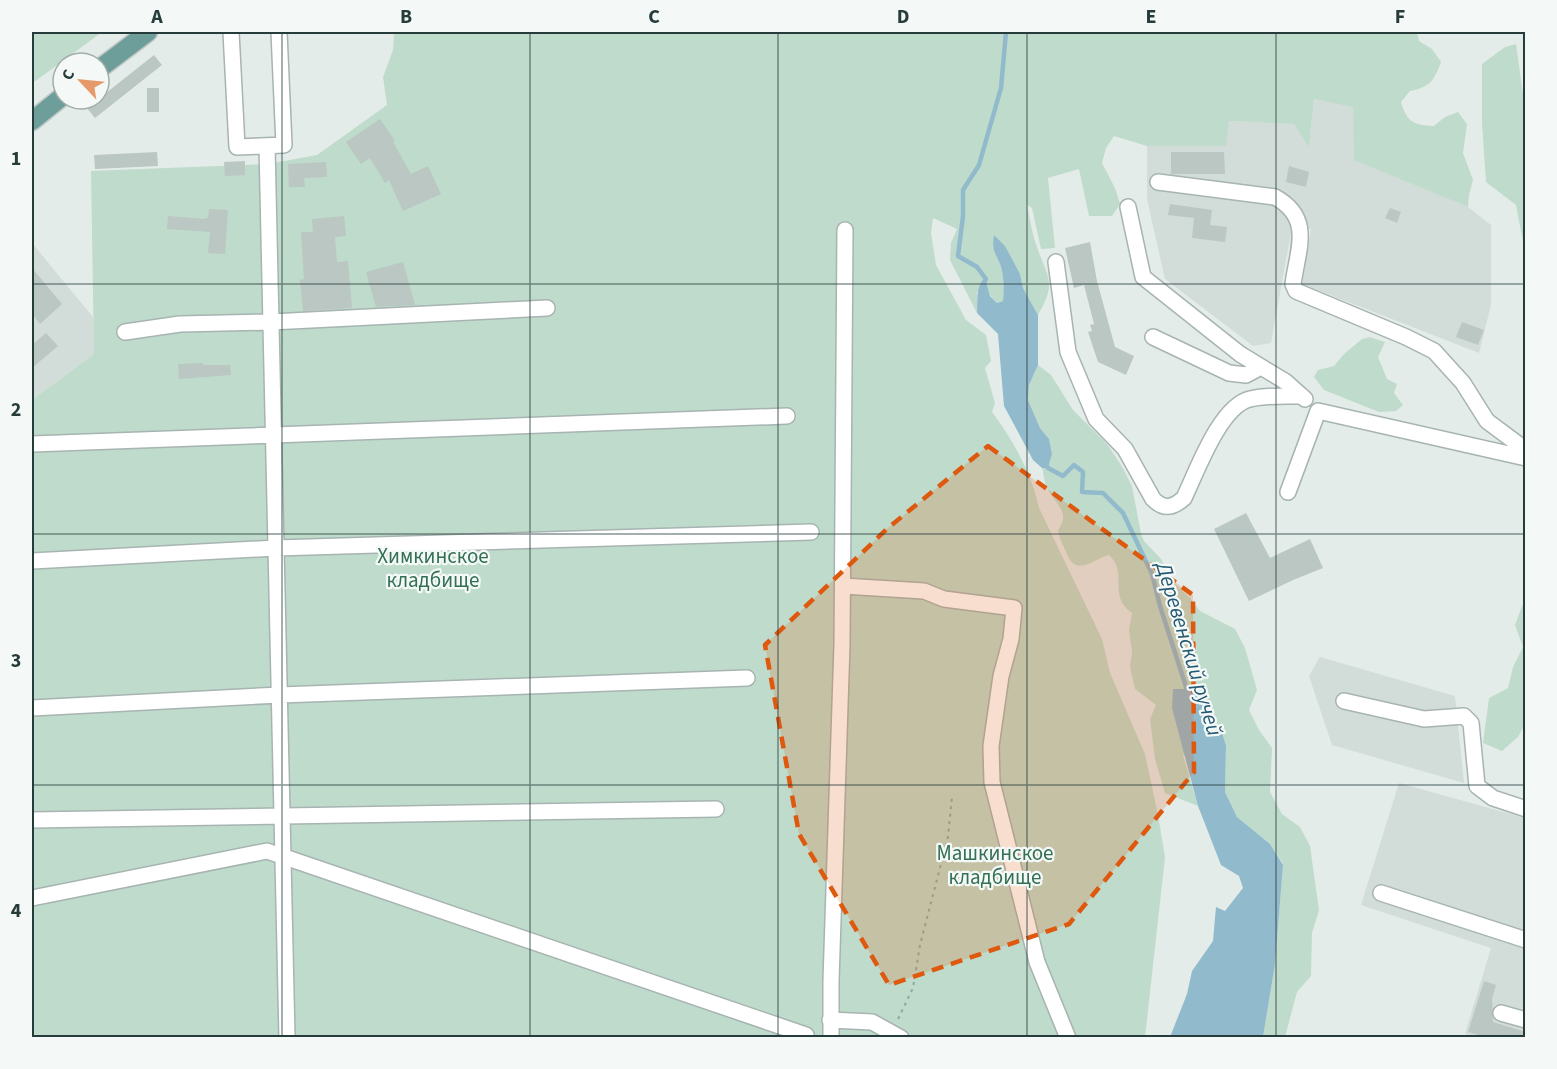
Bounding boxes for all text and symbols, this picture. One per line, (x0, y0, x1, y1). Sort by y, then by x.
text: A (150, 3, 163, 31)
text: B (400, 3, 412, 31)
text: C (648, 3, 660, 31)
text: D (897, 3, 909, 31)
text: E (1146, 3, 1156, 31)
text: F (1395, 3, 1405, 31)
north arrow (51, 51, 111, 111)
text: С (56, 66, 80, 84)
text: 1 (11, 145, 21, 173)
text: 2 (11, 396, 21, 424)
park label: Химкинское кладбище (377, 541, 489, 595)
water label: Деревенский ручей (1147, 556, 1231, 740)
text: 3 (11, 647, 21, 675)
park label: Машкинское кладбище (936, 838, 1054, 892)
text: 4 (11, 897, 22, 925)

